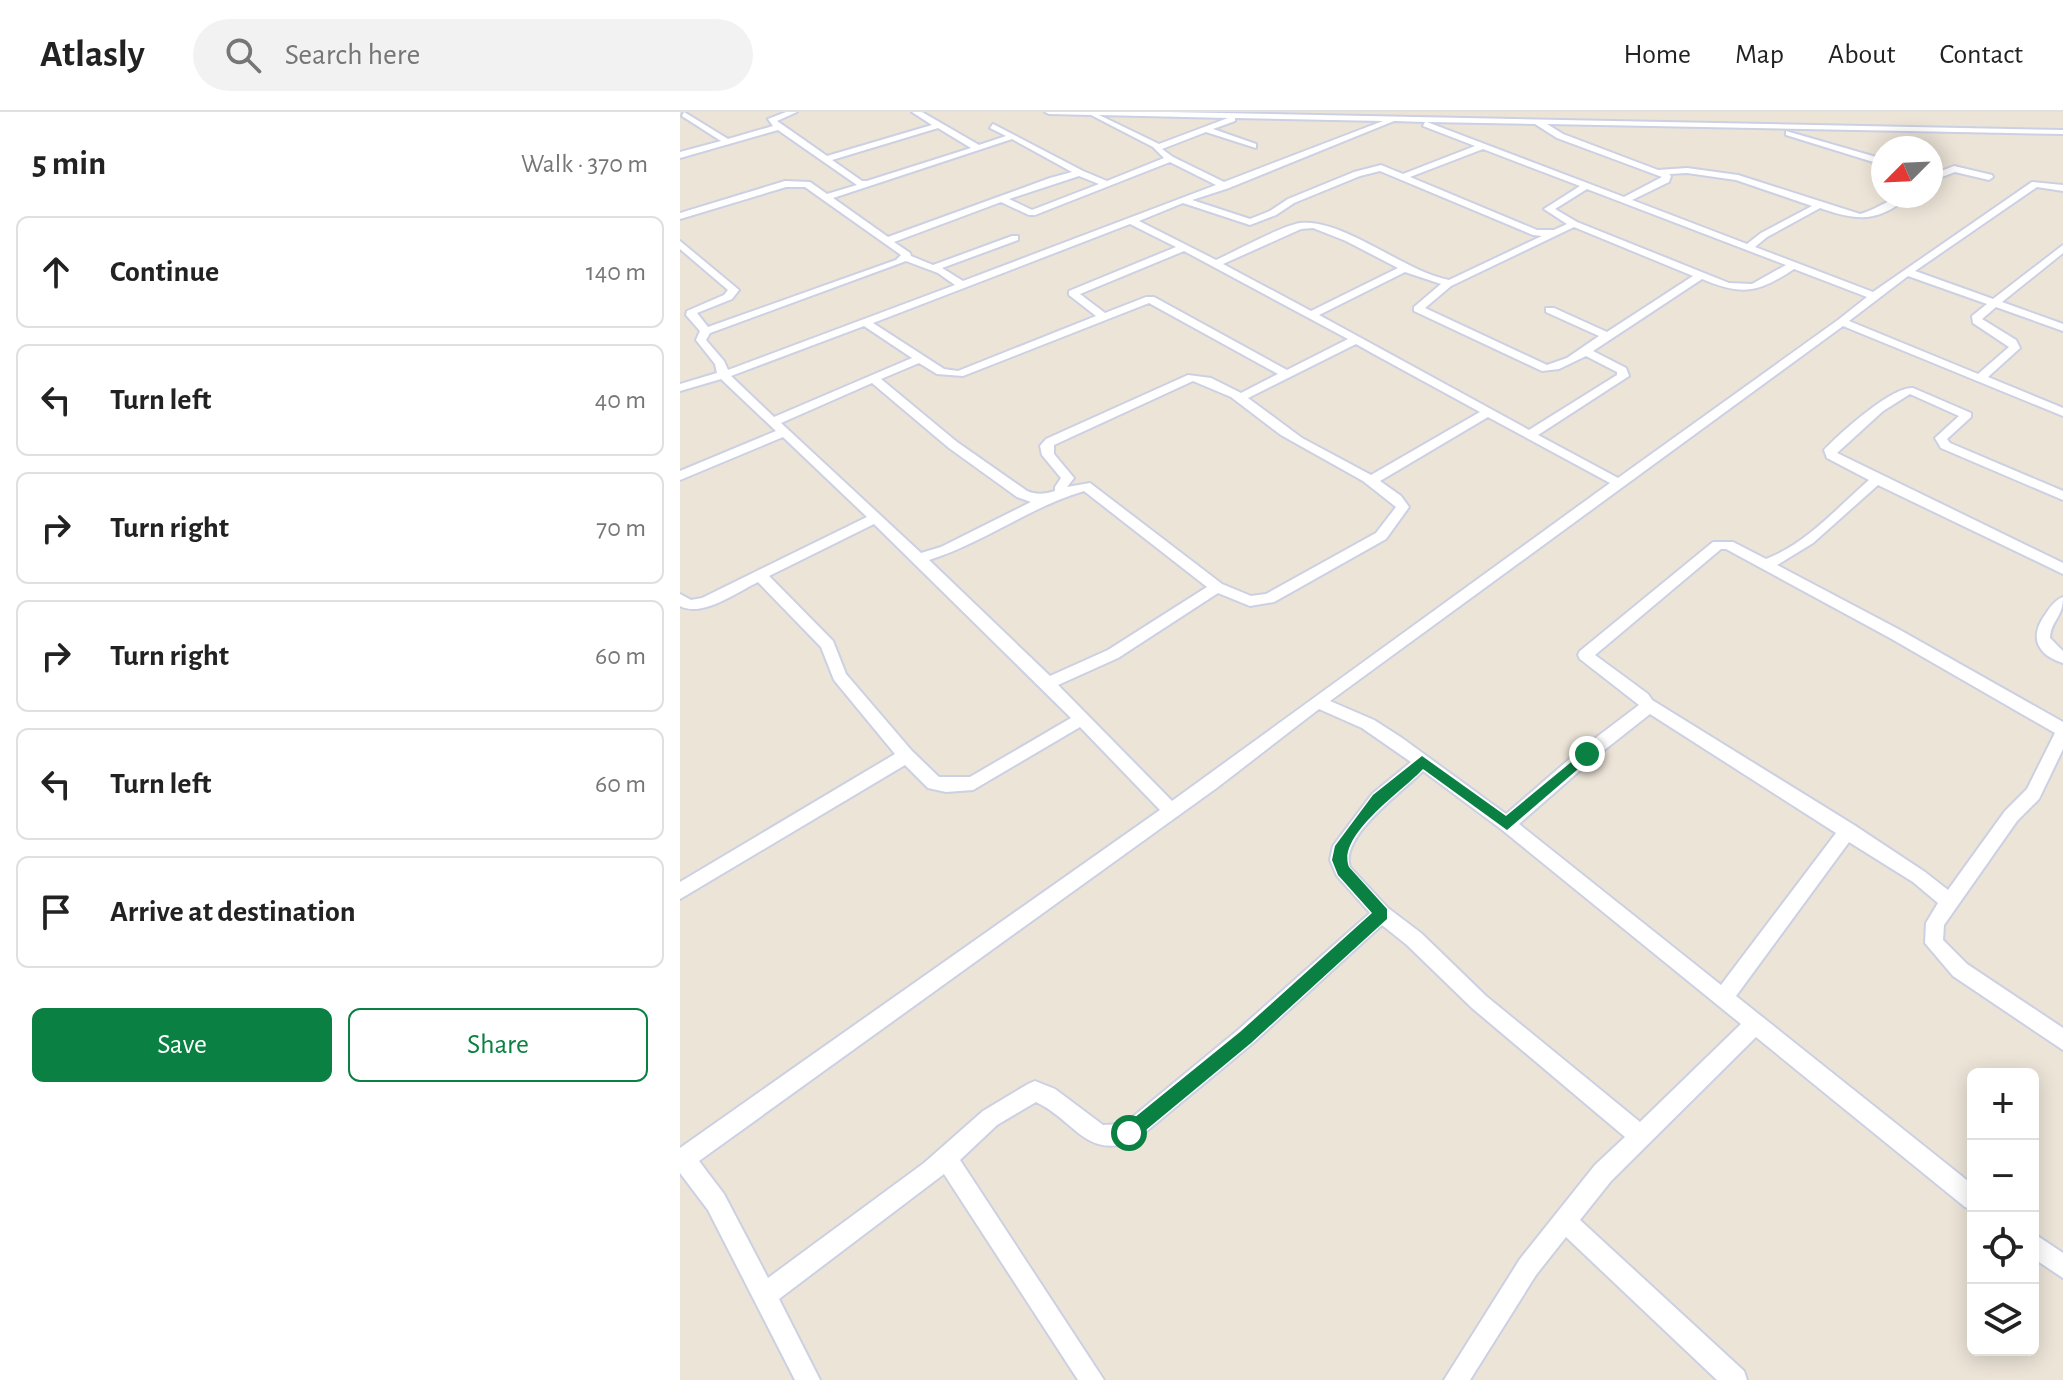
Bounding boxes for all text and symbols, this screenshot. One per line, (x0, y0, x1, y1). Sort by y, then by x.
search box (193, 19, 753, 91)
icon: search (221, 33, 265, 77)
text: Atlasly (40, 36, 145, 74)
text: Search here (285, 40, 420, 70)
text: Home (1624, 41, 1691, 69)
text: Map (1735, 41, 1784, 69)
text: About (1828, 41, 1896, 69)
text: Contact (1940, 41, 2023, 69)
north arrow (1871, 136, 1943, 208)
text: 5 min (32, 147, 106, 181)
text: Walk · 370 m (521, 151, 648, 177)
icon: ahead (34, 250, 78, 294)
text: Continue (110, 257, 219, 287)
text: 140 m (586, 259, 646, 285)
icon: left (34, 378, 78, 422)
text: Turn left (110, 385, 211, 415)
text: 40 m (595, 387, 646, 413)
icon: right (34, 506, 78, 550)
text: Turn right (110, 513, 229, 543)
text: 70 m (596, 515, 646, 541)
icon: right (34, 634, 78, 678)
text: Turn right (110, 641, 229, 671)
text: 60 m (595, 643, 646, 669)
route end (1569, 736, 1605, 772)
icon: left (34, 762, 78, 806)
text: Turn left (110, 769, 211, 799)
text: 60 m (595, 771, 646, 797)
icon: arrive (34, 890, 78, 934)
text: Arrive at destination (110, 897, 356, 927)
button: Save (32, 1008, 332, 1082)
button: Share (348, 1008, 648, 1082)
map controls (1967, 1068, 2039, 1356)
button: + (1967, 1068, 2039, 1140)
route start (1111, 1115, 1147, 1151)
button: − (1967, 1140, 2039, 1212)
button: locate (1967, 1212, 2039, 1284)
button: layers (1967, 1284, 2039, 1356)

